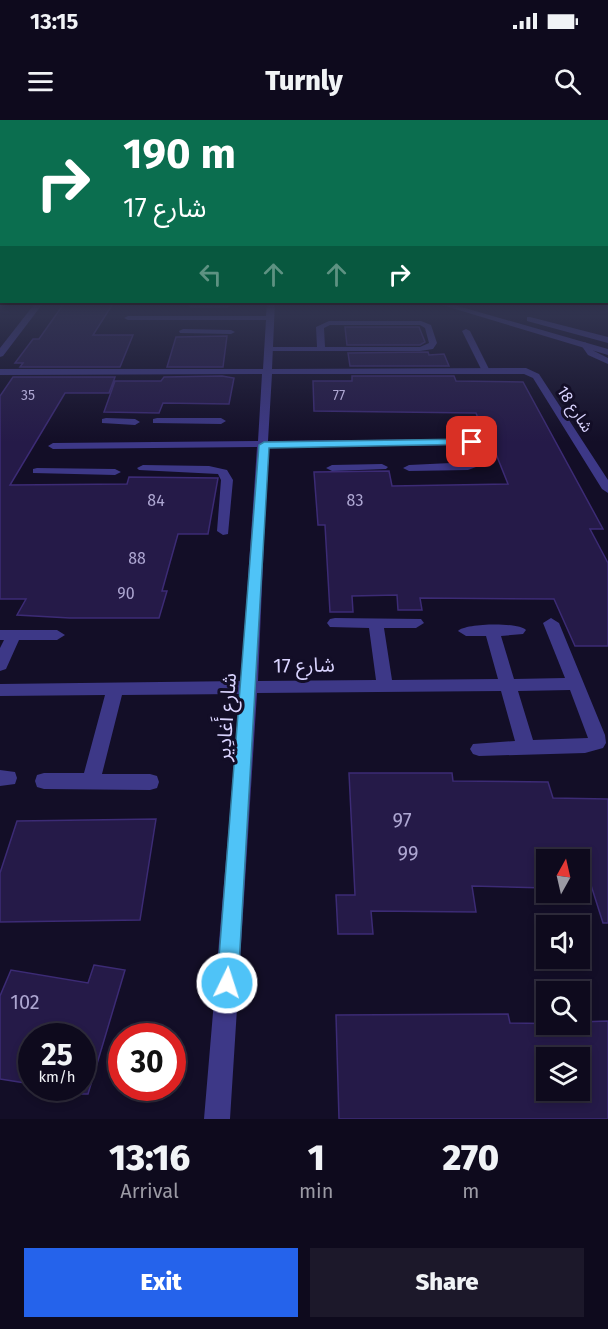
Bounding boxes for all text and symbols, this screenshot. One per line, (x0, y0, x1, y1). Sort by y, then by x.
text: 13:15 (30, 8, 78, 35)
icon: menu (24, 65, 57, 98)
text: Turnly (265, 65, 343, 97)
icon: search (551, 65, 584, 98)
text: 190 m (123, 129, 236, 179)
icon: right (24, 144, 102, 222)
text: شارع 17 (123, 192, 206, 224)
icon: left (194, 258, 227, 291)
icon: ahead (257, 258, 290, 291)
icon: ahead (320, 258, 353, 291)
icon: right (383, 258, 416, 291)
street label: شارع 18 (551, 382, 597, 437)
house number: 35 (21, 387, 35, 404)
house number: 77 (333, 387, 345, 404)
pin (446, 416, 497, 467)
icon: arrive (455, 425, 488, 458)
house number: 84 (147, 491, 165, 510)
house number: 83 (347, 491, 363, 510)
house number: 88 (128, 549, 146, 568)
house number: 90 (117, 584, 135, 603)
street label: شارع 17 (273, 652, 335, 681)
street label: شارع أَغادِير (207, 672, 244, 763)
house number: 97 (392, 808, 412, 832)
house number: 99 (398, 841, 419, 865)
north arrow (536, 849, 590, 903)
map controls (536, 849, 590, 1101)
button: sound (536, 915, 590, 969)
position arrow (195, 951, 259, 1015)
button: search (536, 981, 590, 1035)
house number: 102 (10, 990, 40, 1014)
speed limit sign: 30 (108, 1023, 186, 1101)
text: 25 (41, 1037, 73, 1073)
button: layers (536, 1047, 590, 1101)
text: km/h (38, 1068, 76, 1086)
text: 13:16 (109, 1136, 190, 1180)
text: 1 (308, 1136, 325, 1180)
text: 270 (442, 1136, 499, 1180)
text: Arrival (120, 1179, 179, 1203)
text: min (299, 1179, 333, 1203)
text: m (462, 1179, 479, 1203)
button: Exit (24, 1248, 298, 1317)
button: Share (310, 1248, 584, 1317)

